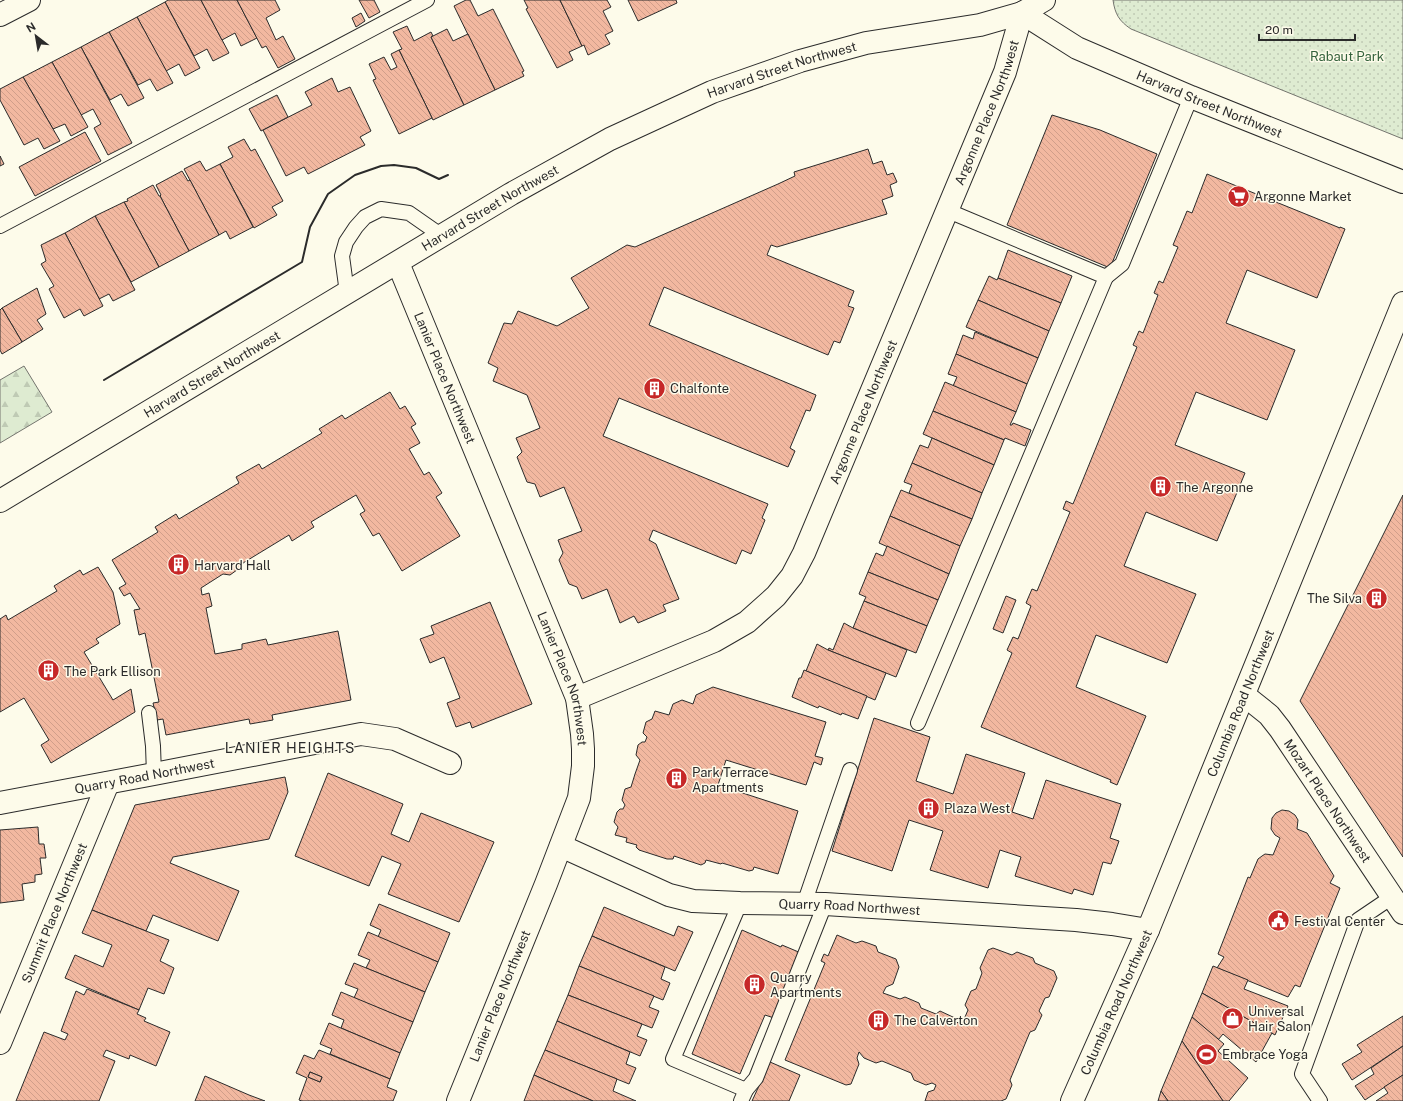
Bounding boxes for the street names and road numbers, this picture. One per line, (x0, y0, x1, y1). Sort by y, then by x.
street label: Harvard Street Northwest (705, 38, 858, 101)
street label: Argonne Place Northwest (951, 38, 1021, 187)
street label: Harvard Street Northwest (1134, 67, 1285, 140)
street label: Harvard Street Northwest (419, 162, 561, 254)
street label: Lanier Place Northwest (411, 310, 479, 446)
street label: Harvard Street Northwest (141, 327, 283, 420)
street label: Argonne Place Northwest (826, 337, 900, 486)
street label: Lanier Place Northwest (535, 609, 590, 746)
street label: Columbia Road Northwest (1204, 627, 1277, 779)
street label: Mozart Place Northwest (1281, 736, 1375, 865)
street label: Quarry Road Northwest (73, 755, 216, 796)
street label: Summit Place Northwest (18, 840, 90, 985)
street label: Quarry Road Northwest (778, 896, 921, 918)
street label: Columbia Road Northwest (1077, 927, 1155, 1077)
street label: Lanier Place Northwest (467, 928, 533, 1064)

